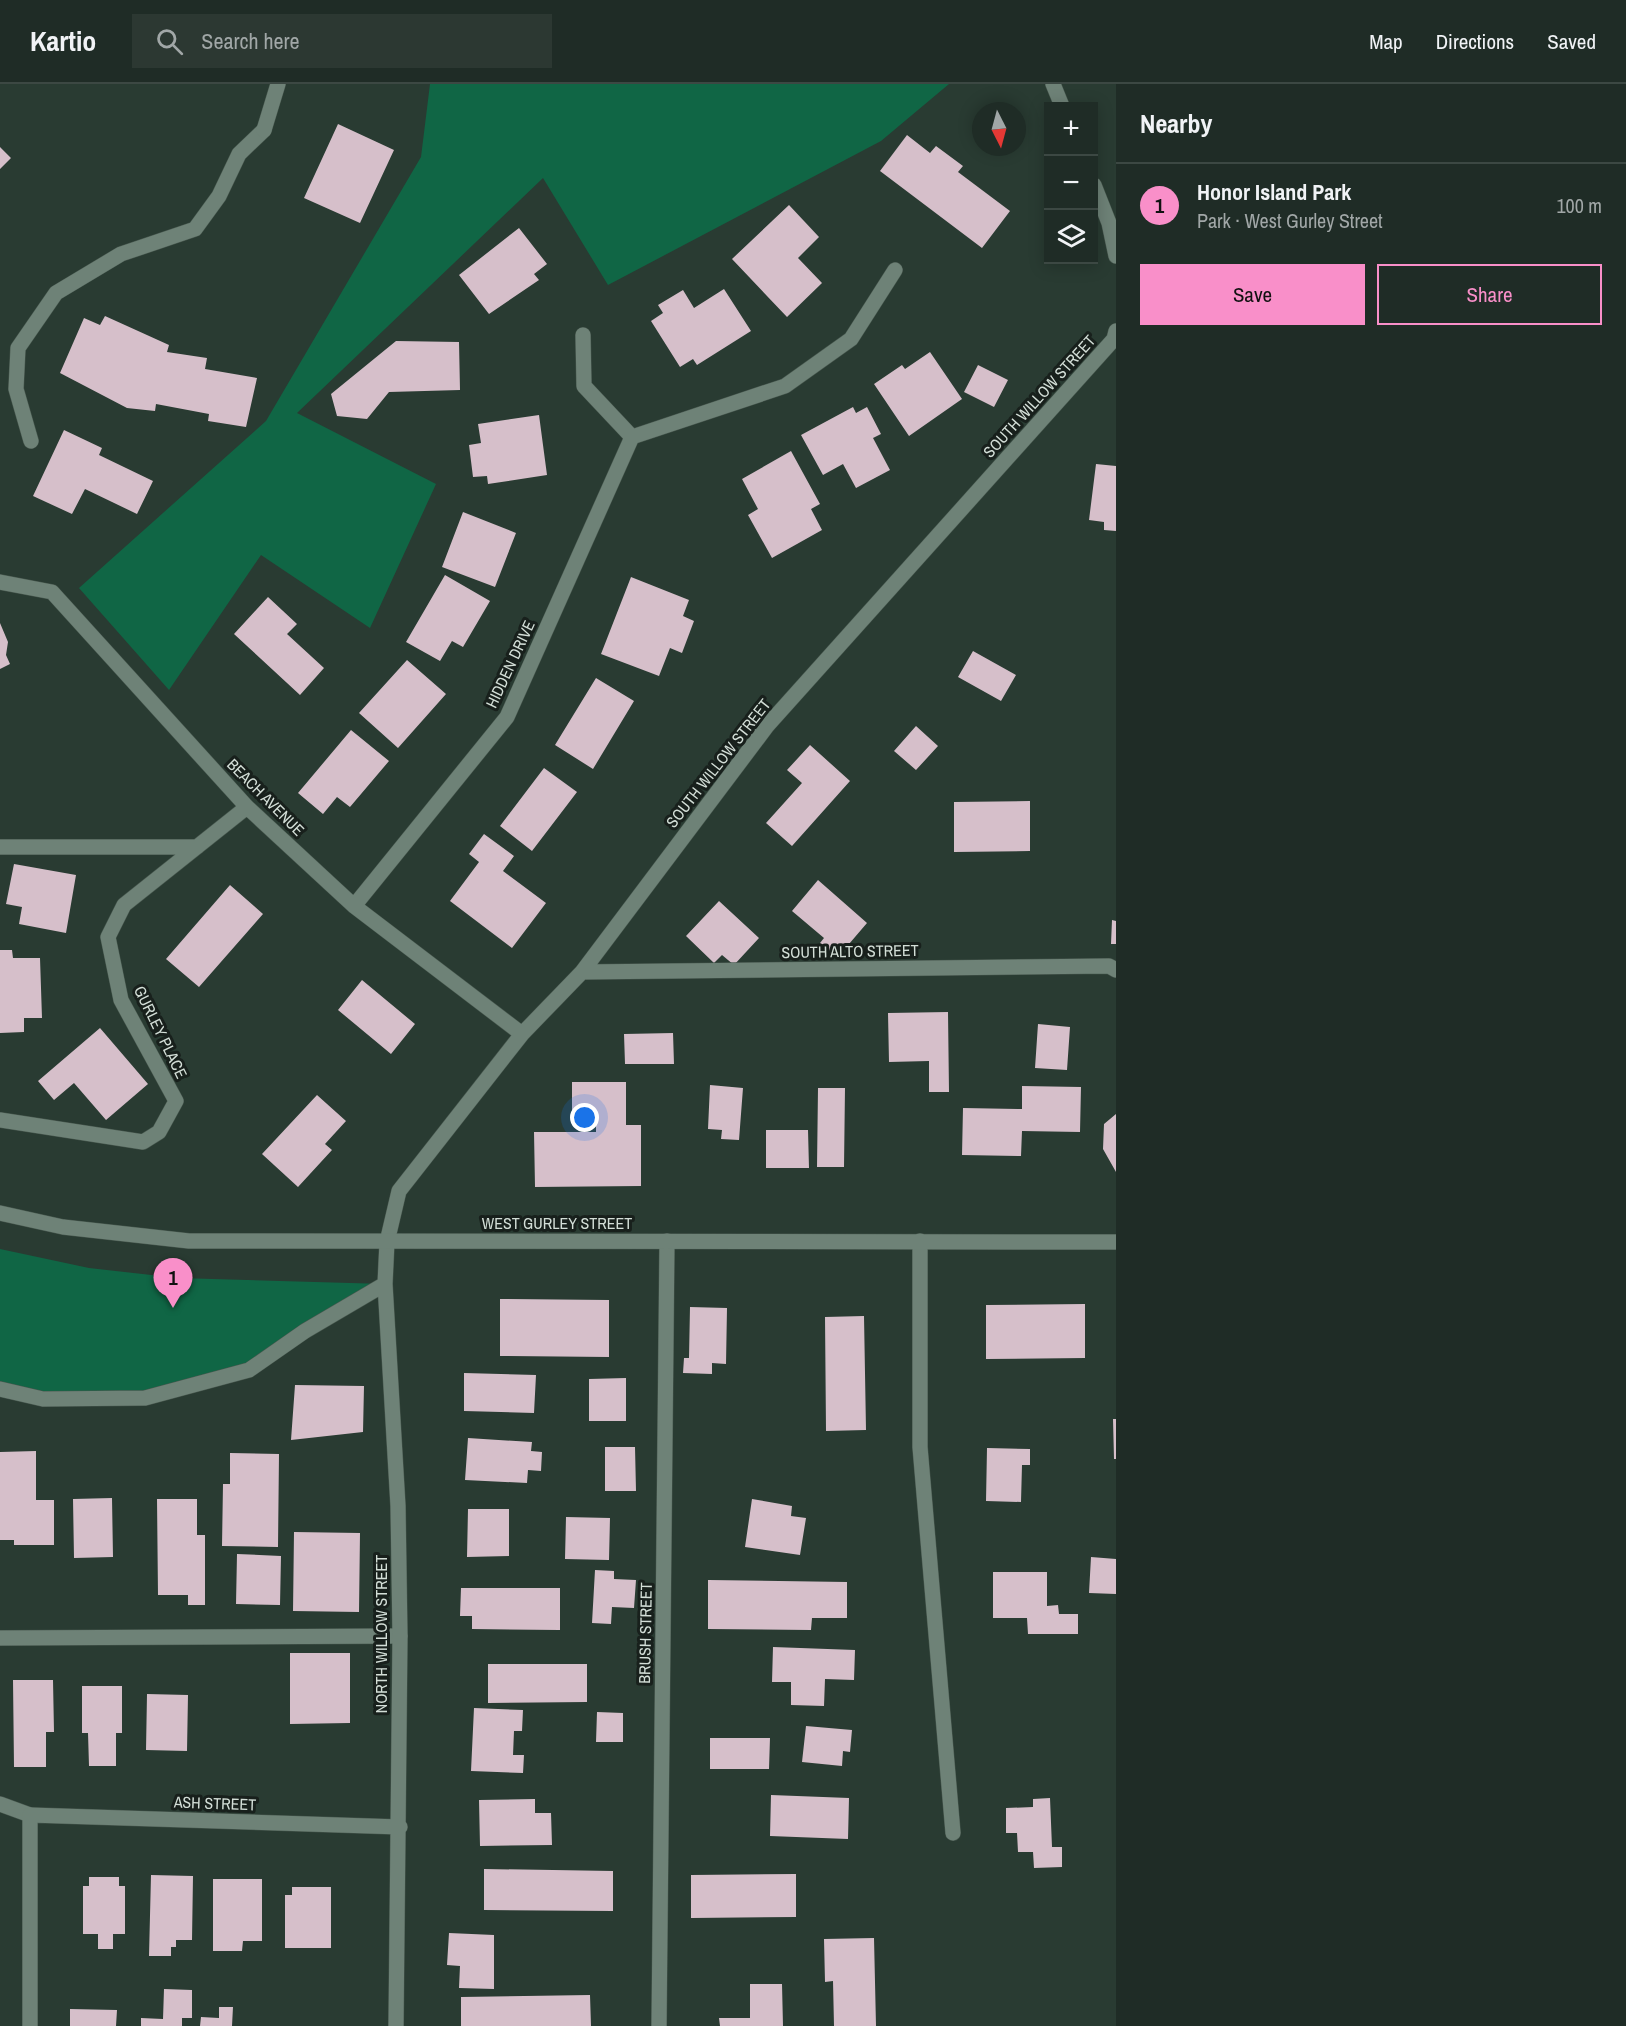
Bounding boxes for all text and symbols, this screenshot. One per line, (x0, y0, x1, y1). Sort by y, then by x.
search box (132, 14, 552, 68)
text: Kartio (30, 22, 96, 60)
icon: search (153, 25, 186, 58)
text: Search here (201, 26, 300, 56)
text: Map (1369, 27, 1403, 56)
text: Directions (1436, 27, 1514, 56)
text: Saved (1547, 27, 1596, 56)
north arrow (972, 102, 1026, 156)
map controls (1044, 102, 1098, 264)
button: + (1044, 102, 1098, 156)
text: Nearby (1140, 106, 1212, 141)
button: − (1044, 156, 1098, 210)
text: Honor Island Park (1197, 177, 1351, 207)
text: 1 (1155, 192, 1164, 219)
text: 100 m (1556, 192, 1602, 219)
text: Park · West Gurley Street (1197, 207, 1383, 234)
button: layers (1044, 210, 1098, 264)
button: Save (1140, 264, 1365, 325)
button: Share (1377, 264, 1602, 325)
street label: SOUTH WILLOW STREET (978, 330, 1100, 462)
street label: HIDDEN DRIVE (480, 617, 540, 711)
street label: SOUTH WILLOW STREET (661, 694, 775, 832)
street label: BEACH AVENUE (222, 753, 310, 841)
street label: SOUTH ALTO STREET (781, 939, 919, 963)
street label: GURLEY PLACE (129, 982, 193, 1082)
your location (570, 1103, 599, 1132)
street label: WEST GURLEY STREET (482, 1212, 632, 1234)
pin: 1 (154, 1258, 192, 1308)
street label: NORTH WILLOW STREET (370, 1555, 392, 1713)
street label: BRUSH STREET (633, 1582, 657, 1684)
street label: ASH STREET (172, 1791, 257, 1815)

